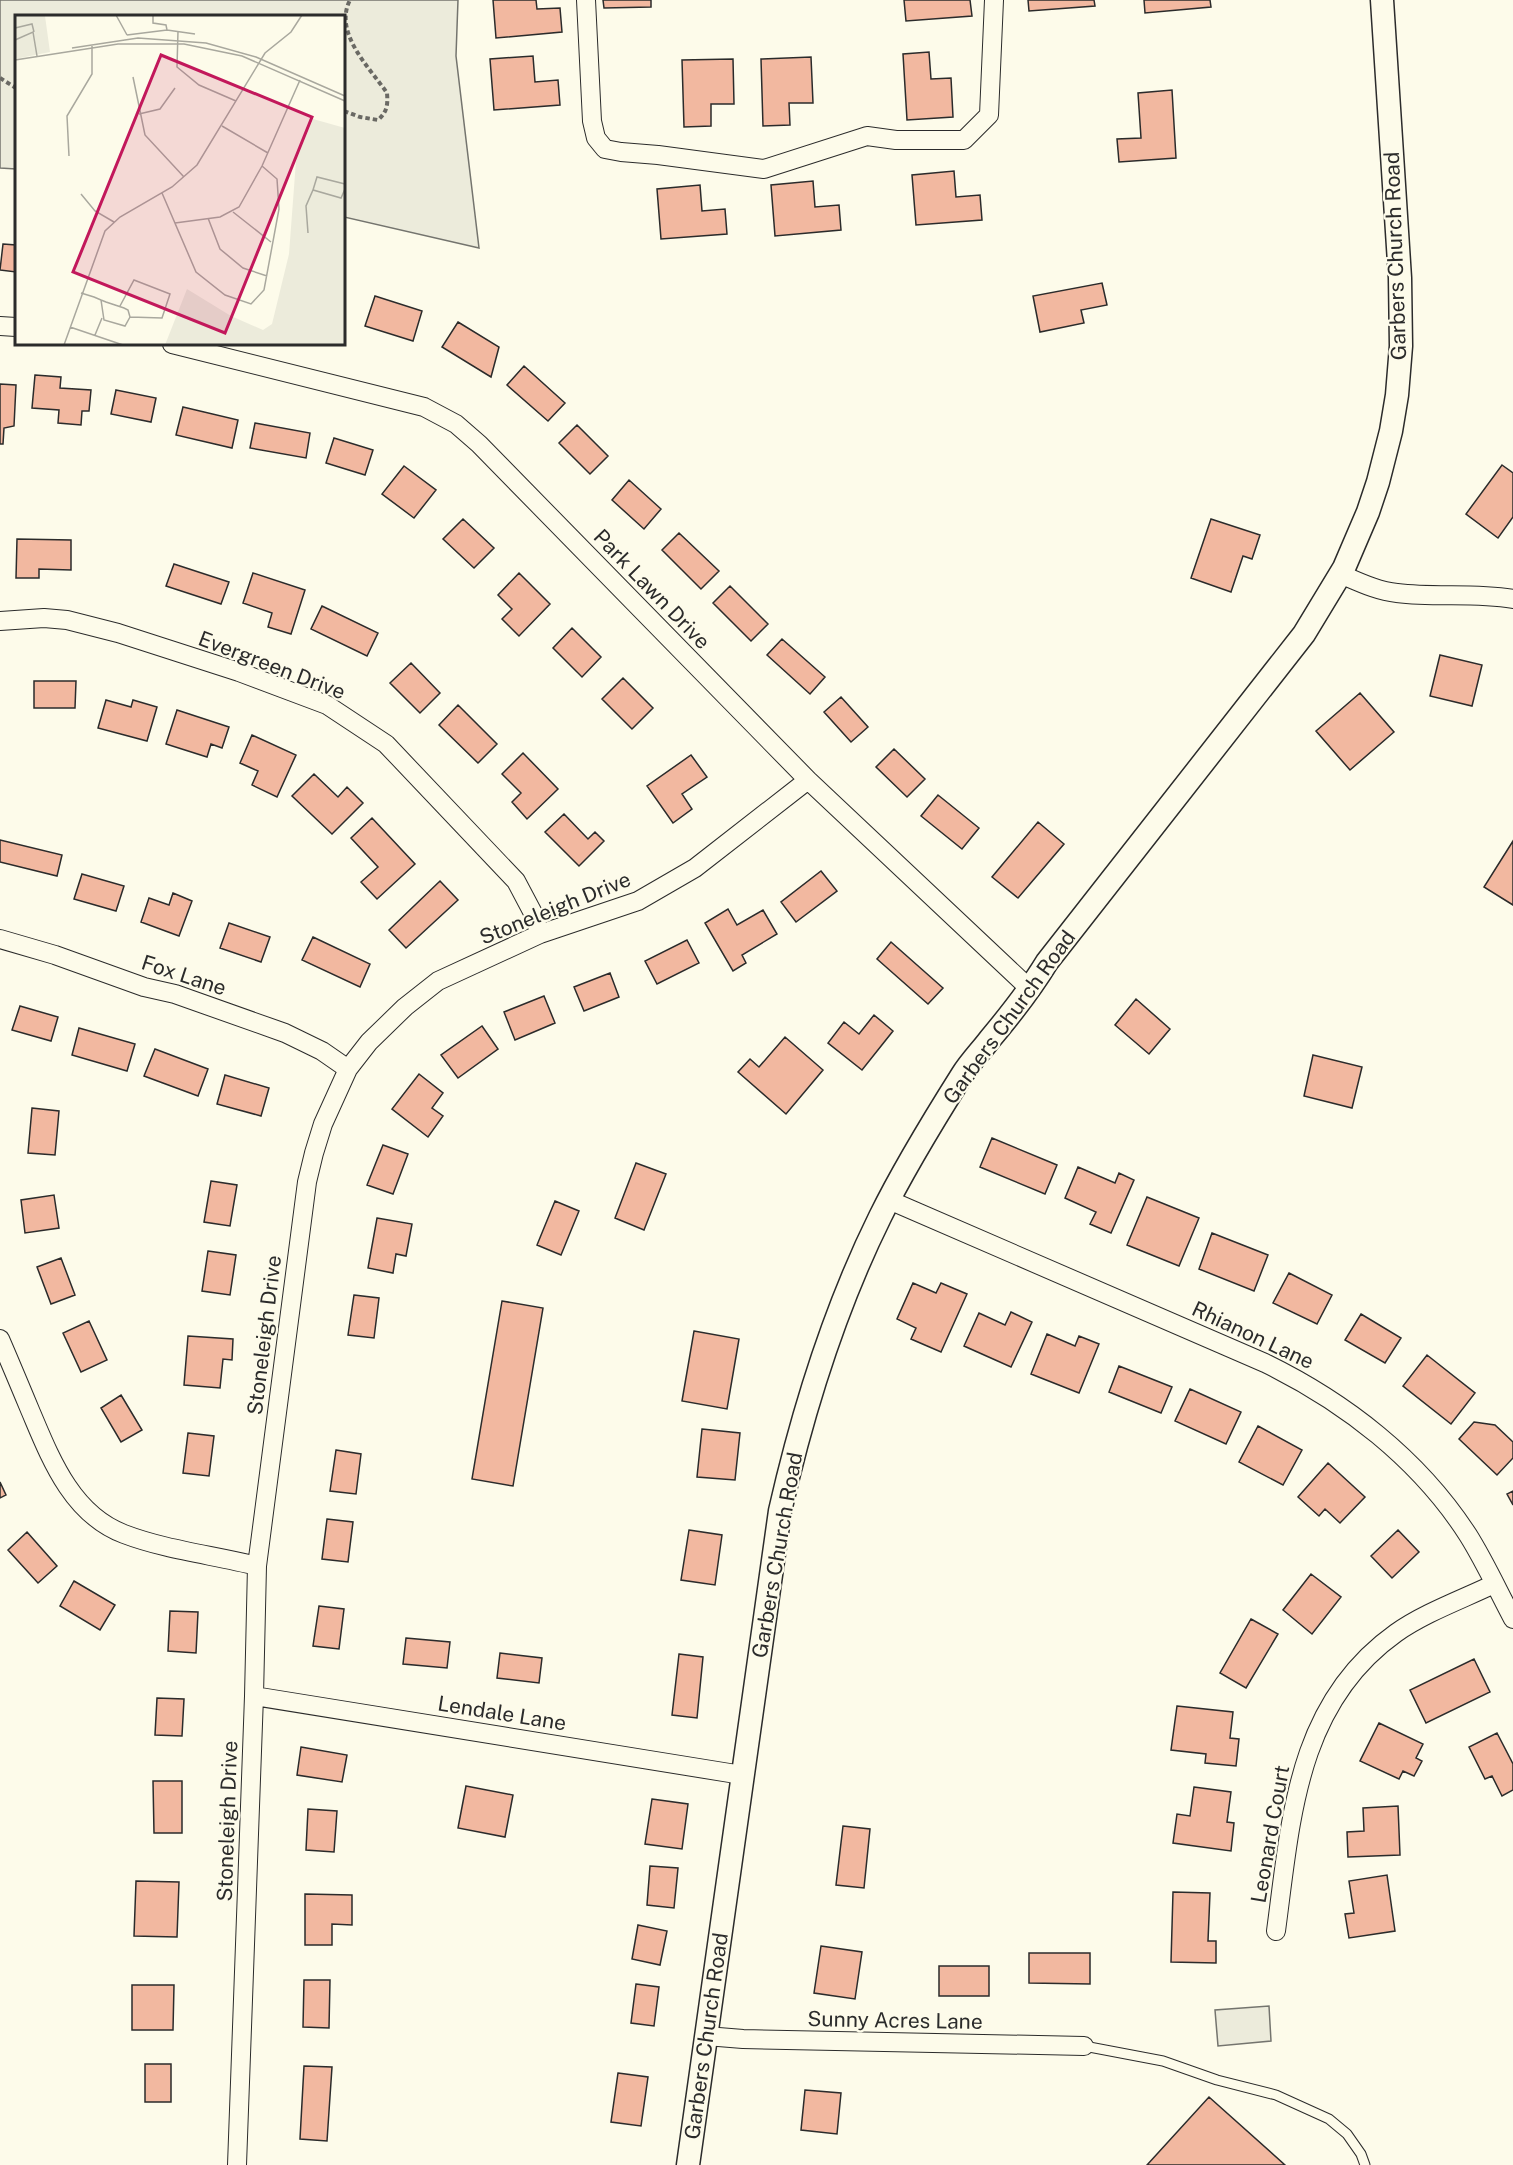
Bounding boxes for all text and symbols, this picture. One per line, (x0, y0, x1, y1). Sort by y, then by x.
inset map (15, 15, 345, 345)
street label: Garbers Church Road (1379, 151, 1411, 361)
street label: Park Lawn Drive (589, 524, 715, 654)
street label: Evergreen Drive (195, 626, 349, 704)
street label: Stoneleigh Drive (476, 866, 634, 950)
street label: Garbers Church Road (938, 925, 1080, 1109)
street label: Fox Lane (138, 950, 230, 1000)
street label: Stoneleigh Drive (242, 1254, 286, 1416)
street label: Rhianon Lane (1188, 1296, 1318, 1374)
street label: Garbers Church Road (747, 1450, 807, 1660)
street label: Lendale Lane (436, 1690, 568, 1736)
street label: Stoneleigh Drive (212, 1740, 242, 1902)
street label: Leonard Court (1246, 1763, 1294, 1905)
street label: Garbers Church Road (679, 1931, 733, 2141)
street label: Sunny Acres Lane (807, 2006, 983, 2034)

